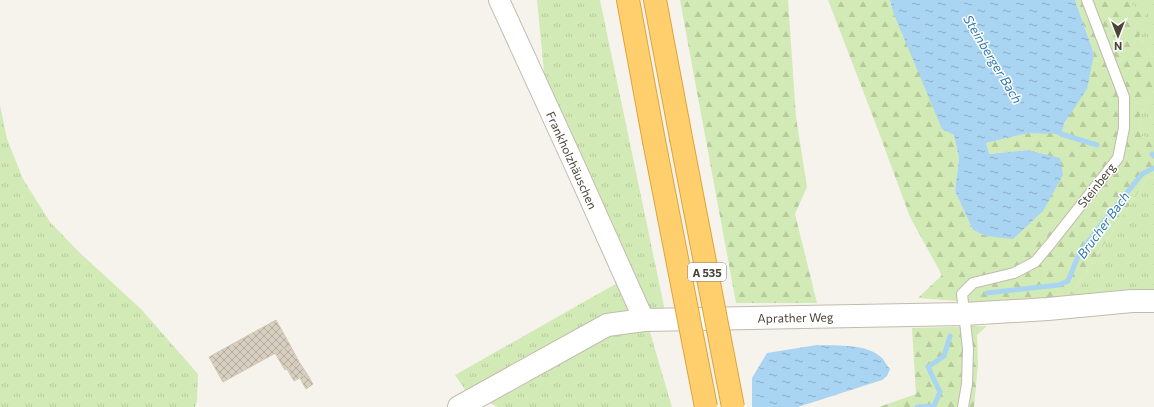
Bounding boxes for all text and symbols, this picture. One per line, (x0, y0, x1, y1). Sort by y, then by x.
water label: Steinberger Bach (960, 12, 1026, 106)
north arrow (1098, 16, 1138, 56)
text: N (1114, 40, 1122, 53)
street label: Frankholzhäuschen (544, 109, 600, 211)
street label: Steinberg (1074, 160, 1118, 210)
water label: Brucher Bach (1074, 189, 1132, 261)
road number: A 535 (688, 263, 726, 281)
street label: Aprather Weg (757, 309, 834, 325)

